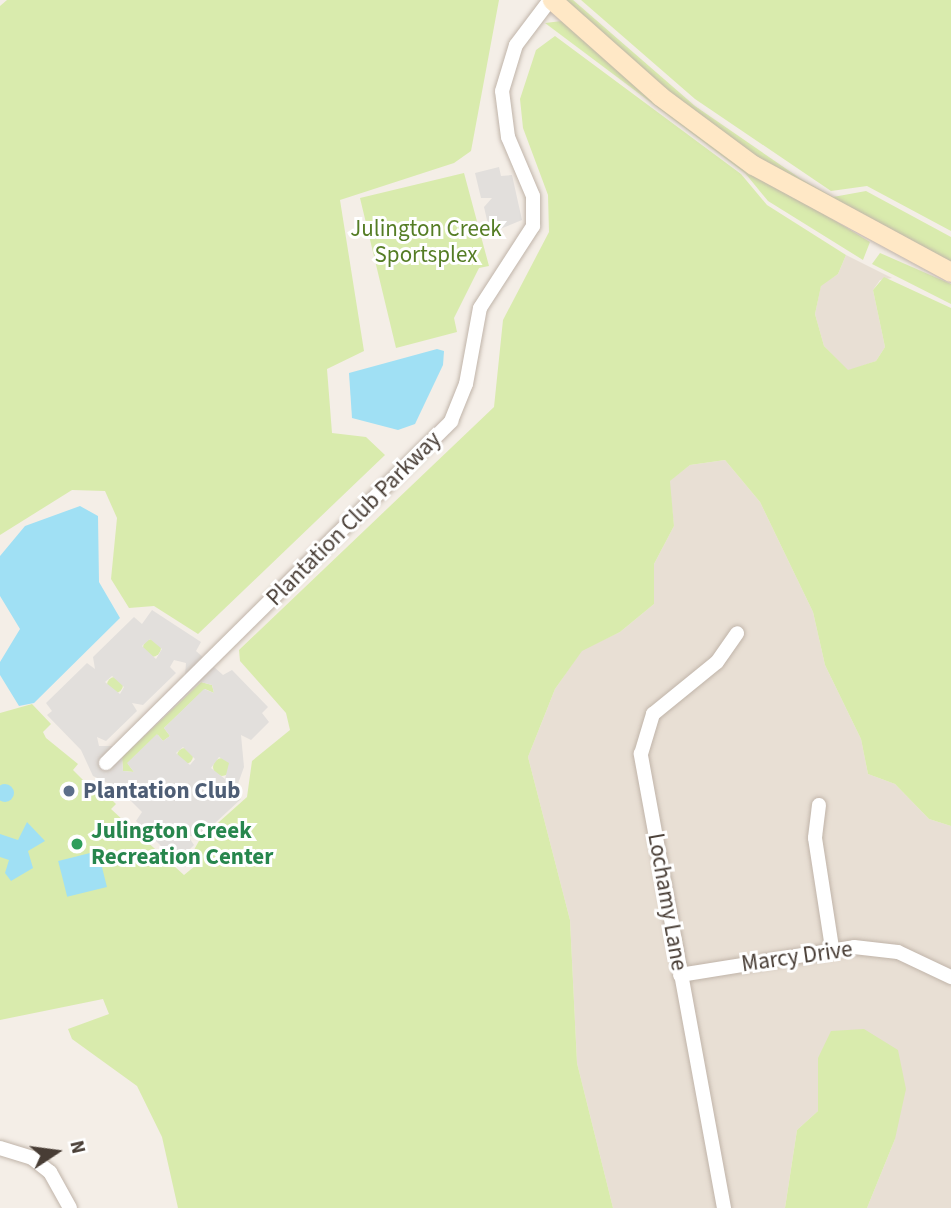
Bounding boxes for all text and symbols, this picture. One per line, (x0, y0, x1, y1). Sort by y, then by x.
park label: Julington Creek Sportsplex (350, 215, 502, 269)
street label: Plantation Club Parkway (261, 426, 447, 612)
place label: Plantation Club (83, 777, 240, 805)
marker: Plantation Club (61, 783, 77, 799)
place label: Julington Creek Recreation Center (91, 817, 273, 871)
street label: Lochamy Lane (641, 831, 693, 973)
marker: Julington Creek Recreation Center (69, 836, 85, 852)
street label: Marcy Drive (740, 936, 854, 978)
north arrow (21, 1117, 91, 1187)
text: N (62, 1138, 92, 1156)

